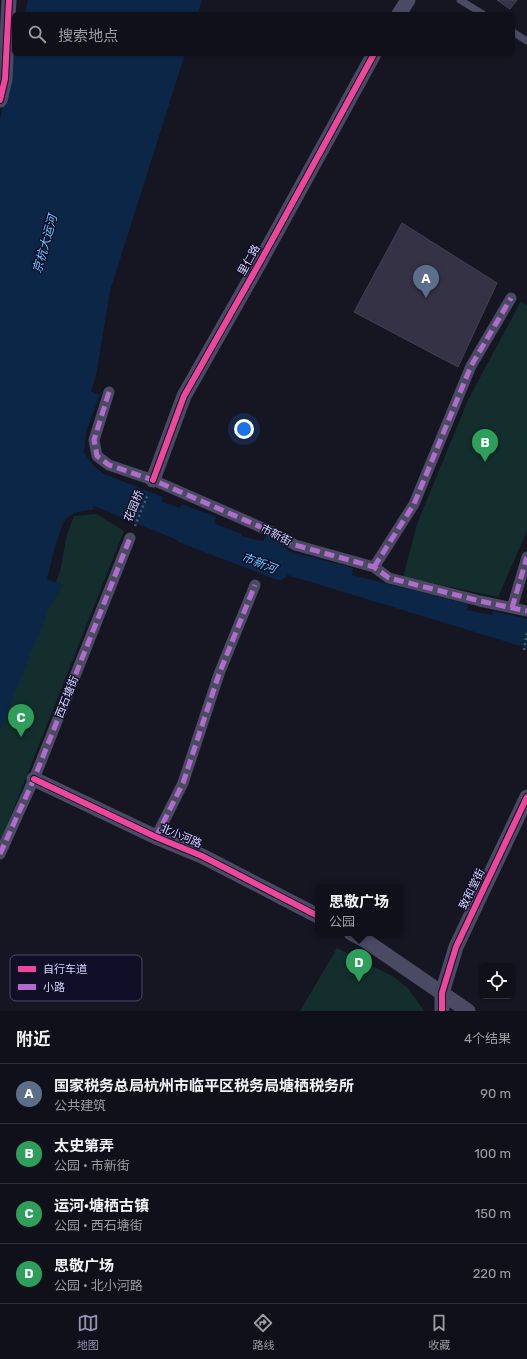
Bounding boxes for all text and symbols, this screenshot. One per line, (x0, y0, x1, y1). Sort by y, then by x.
search box (12, 12, 515, 56)
icon: search (26, 23, 48, 45)
text: 搜索地点 (58, 27, 118, 45)
water label: 京杭大运河 (30, 211, 61, 275)
street label: 里仁路 (235, 242, 263, 278)
pin: A (413, 265, 439, 298)
your location (234, 419, 254, 439)
pin: B (472, 429, 498, 462)
street label: 花园桥 (122, 488, 146, 524)
street label: 市新街 (258, 522, 294, 548)
water label: 市新河 (240, 550, 280, 577)
street label: 西石塘街 (53, 674, 81, 720)
pin: C (8, 704, 34, 737)
street label: 北小河路 (158, 821, 204, 851)
street label: 致和堂街 (457, 866, 487, 912)
popup (315, 884, 403, 936)
text: 思敬广场 (329, 893, 389, 911)
text: 公园 (329, 914, 355, 929)
pin: D (346, 949, 372, 982)
legend (10, 955, 142, 1001)
text: 自行车道 (43, 963, 87, 976)
map controls (479, 963, 515, 999)
button: locate (479, 963, 515, 999)
text: 小路 (43, 981, 65, 994)
text: 附近 (16, 1029, 50, 1049)
text: 4个结果 (464, 1031, 511, 1046)
text: 国家税务总局杭州市临平区税务局塘栖税务所 (54, 1077, 354, 1095)
text: A (24, 1086, 34, 1101)
text: 90 m (480, 1086, 511, 1101)
text: 公共建筑 (54, 1098, 106, 1113)
text: 太史第弄 (54, 1137, 114, 1155)
text: B (24, 1146, 34, 1161)
text: 100 m (474, 1146, 511, 1161)
text: 公园 · 市新街 (54, 1158, 130, 1173)
text: 运河·塘栖古镇 (54, 1197, 149, 1215)
text: C (24, 1206, 34, 1221)
text: 150 m (475, 1206, 511, 1221)
text: 公园 · 西石塘街 (54, 1218, 143, 1233)
text: 思敬广场 (54, 1257, 114, 1275)
text: D (24, 1266, 34, 1281)
text: 220 m (473, 1266, 511, 1281)
text: 公园 · 北小河路 (54, 1278, 143, 1293)
tab: 地图 (77, 1312, 99, 1352)
tab: 路线 (252, 1312, 274, 1352)
tab: 收藏 (428, 1312, 450, 1352)

